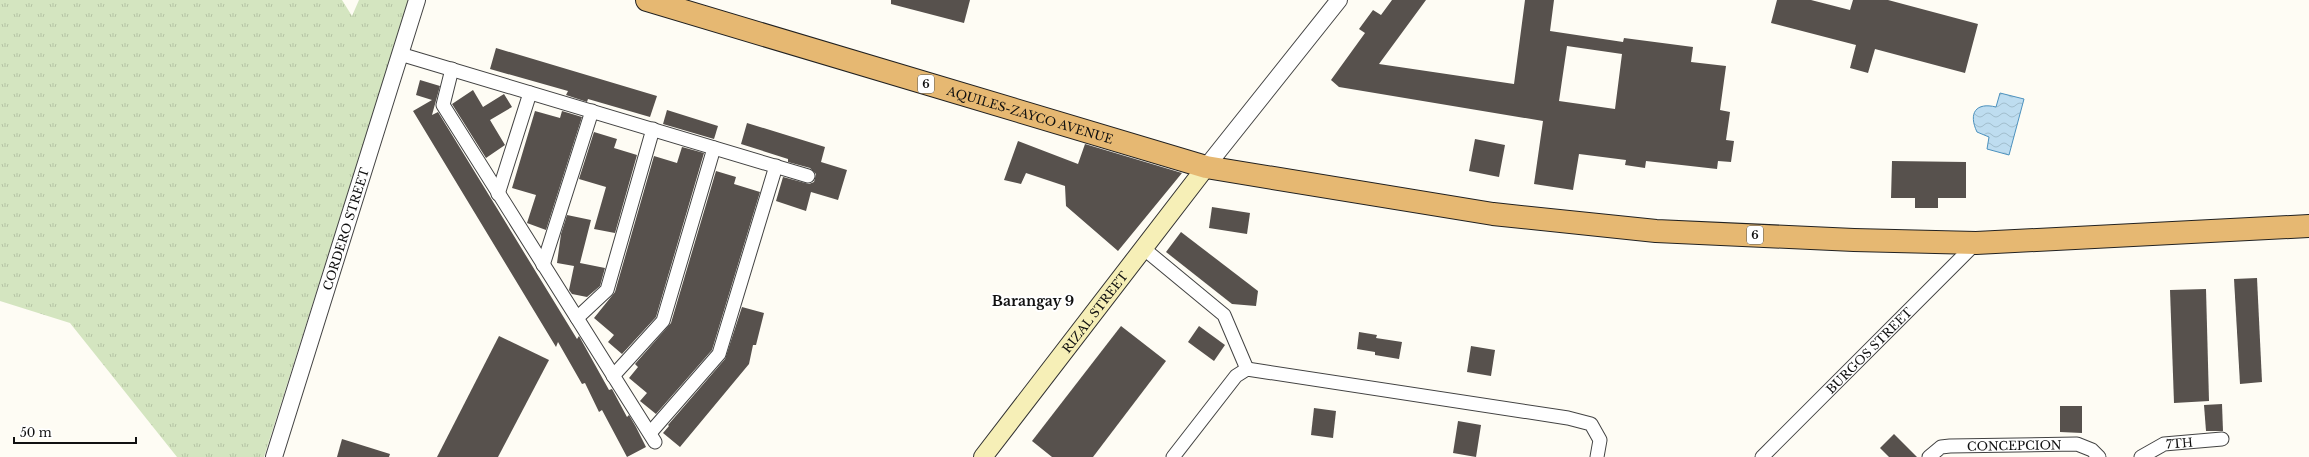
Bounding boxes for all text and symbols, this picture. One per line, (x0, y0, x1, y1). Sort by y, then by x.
road number: 6 (918, 75, 934, 93)
street label: AQUILES-ZAYCO AVENUE (944, 82, 1115, 146)
street label: CORDERO STREET (319, 166, 372, 292)
road number: 6 (1747, 226, 1763, 244)
street label: RIZAL STREET (1059, 268, 1131, 356)
district label: Barangay 9 (992, 292, 1074, 310)
street label: BURGOS STREET (1823, 304, 1915, 396)
scale bar (14, 419, 136, 445)
text: 50 m (20, 425, 52, 440)
street label: 7TH (2165, 434, 2194, 451)
street label: CONCEPCION (1967, 437, 2062, 453)

